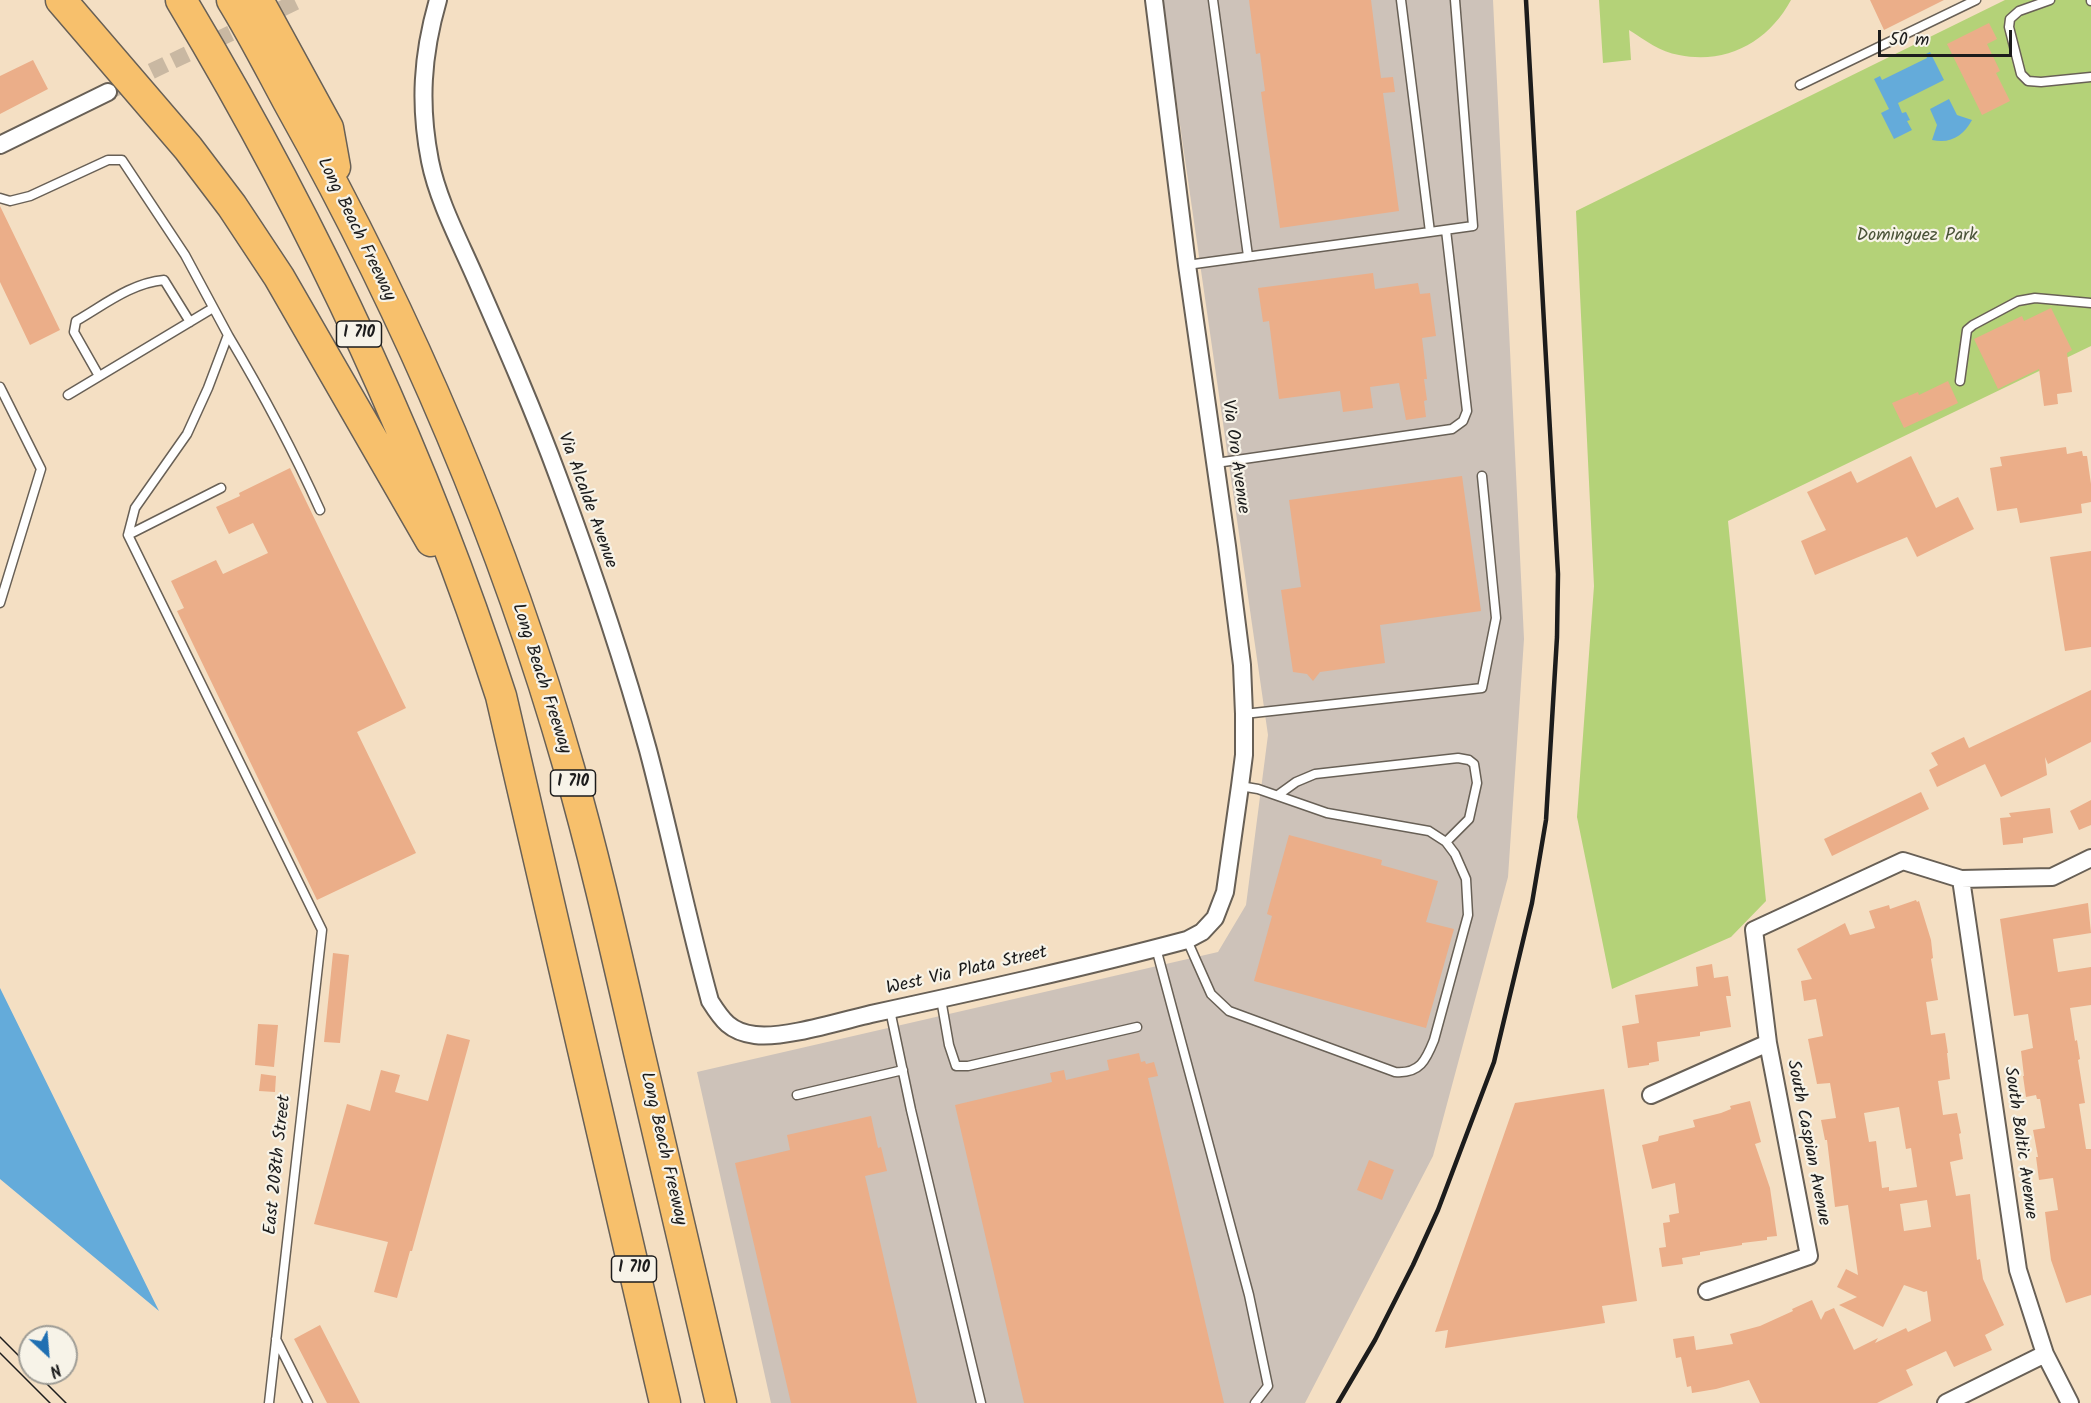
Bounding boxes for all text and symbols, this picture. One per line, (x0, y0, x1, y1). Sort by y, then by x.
scale bar (1881, 18, 2014, 56)
text: 50 m (1889, 26, 1929, 55)
street label: Long Beach Freeway (311, 155, 399, 305)
park label: Dominguez Park (1856, 226, 1978, 248)
road number: I 710 (336, 321, 382, 347)
street label: Via Oro Avenue (1215, 399, 1253, 515)
street label: Via Alcalde Avenue (551, 430, 621, 572)
street label: Long Beach Freeway (506, 601, 574, 757)
road number: I 710 (550, 770, 596, 796)
street label: West Via Plata Street (884, 943, 1050, 1001)
street label: South Caspian Avenue (1780, 1058, 1834, 1228)
street label: South Baltic Avenue (1998, 1065, 2040, 1221)
street label: Long Beach Freeway (634, 1070, 690, 1228)
street label: East 208th Street (261, 1094, 297, 1236)
road number: I 710 (612, 1256, 656, 1282)
north arrow (18, 1325, 78, 1385)
text: N (45, 1356, 65, 1383)

